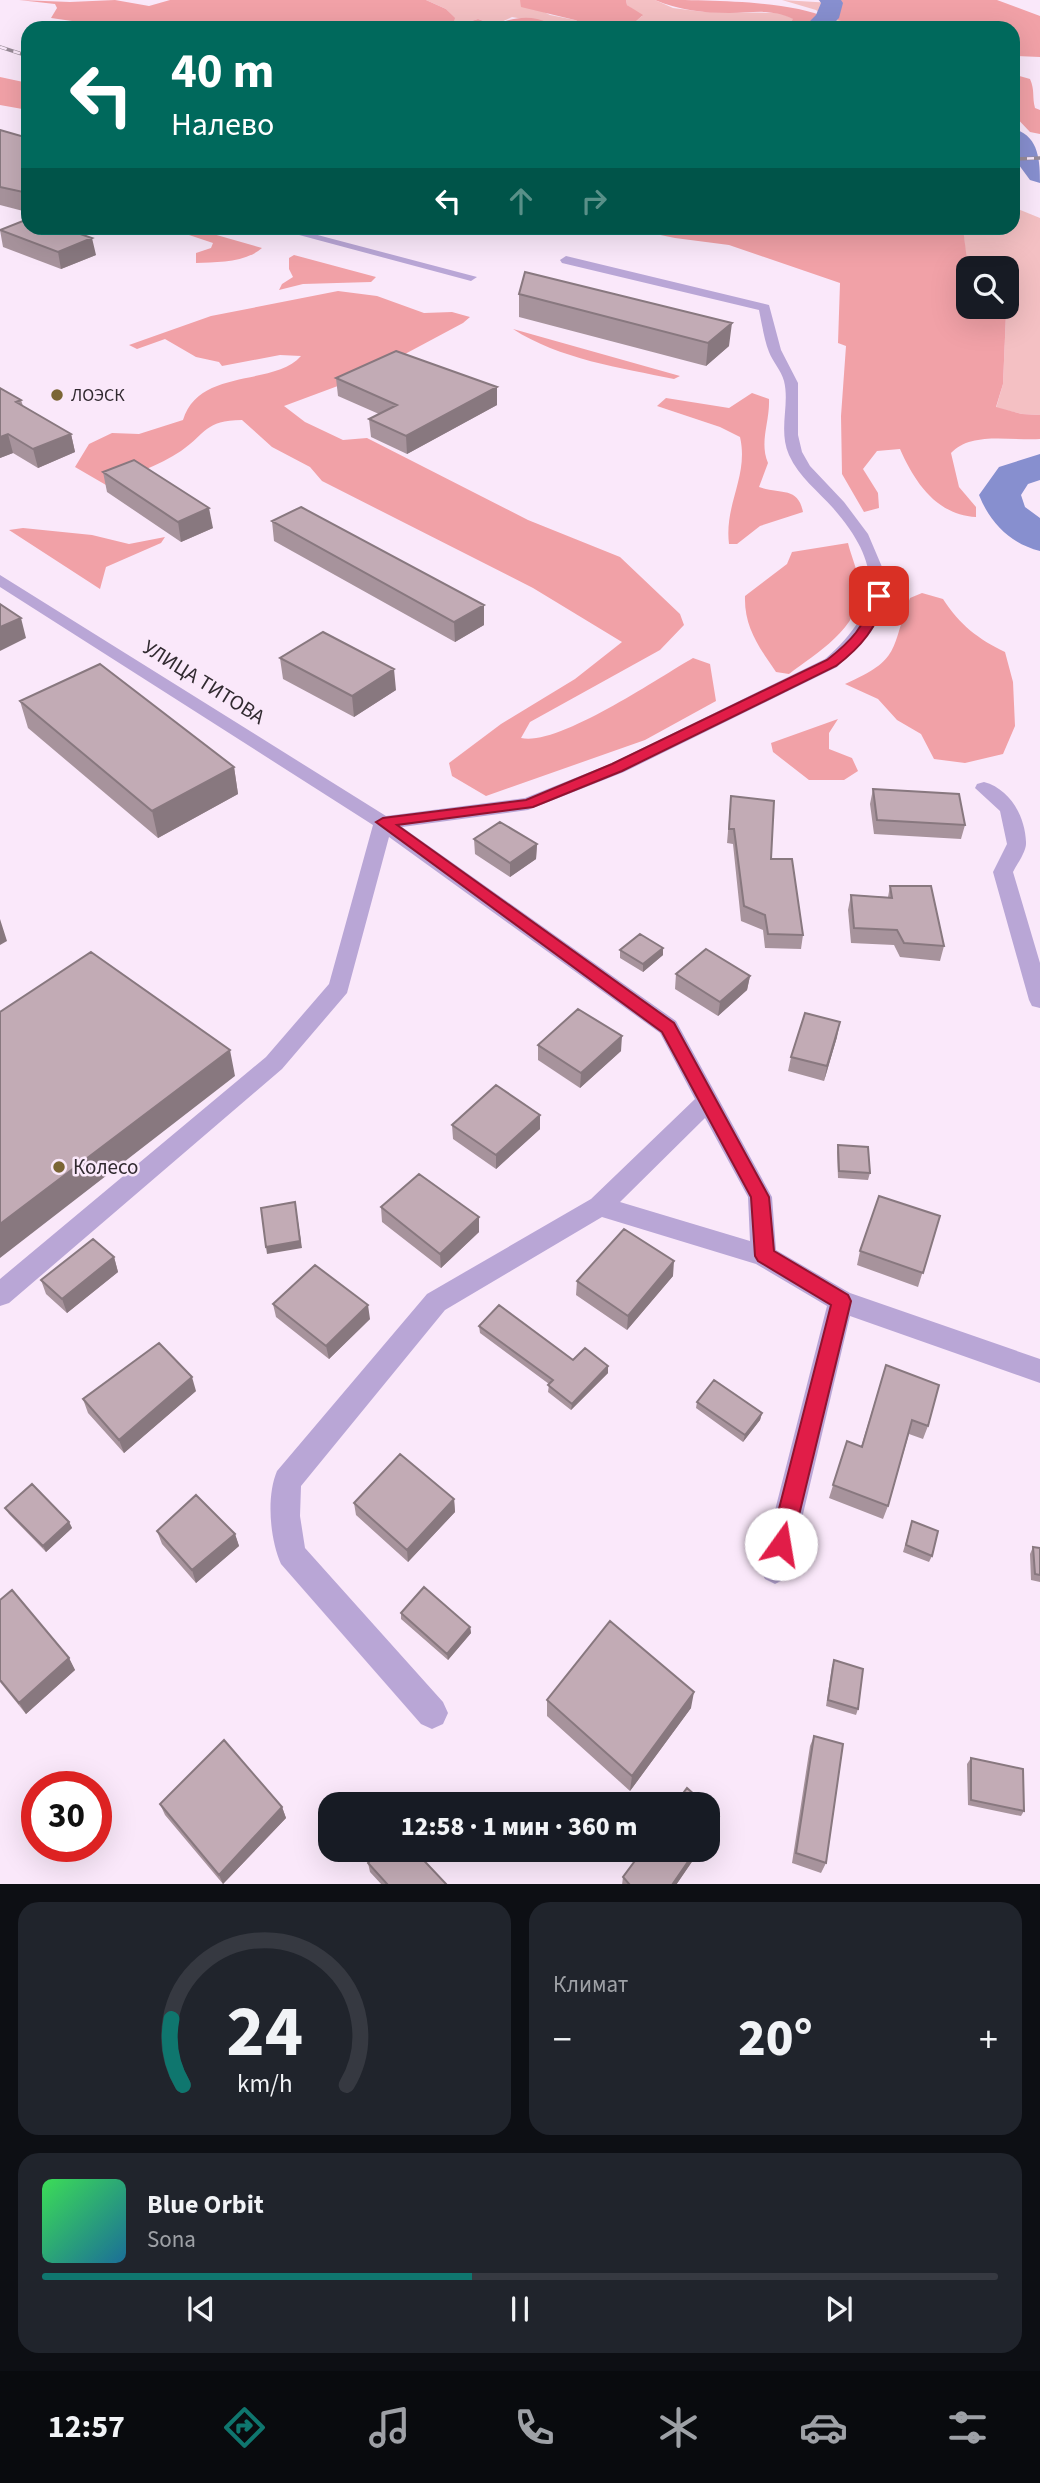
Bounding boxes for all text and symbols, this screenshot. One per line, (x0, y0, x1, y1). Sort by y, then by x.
text: 40 m (171, 37, 275, 107)
icon: left (56, 49, 147, 140)
text: Налево (171, 102, 274, 148)
icon: left (429, 182, 467, 220)
icon: ahead (502, 182, 540, 220)
icon: right (575, 182, 613, 220)
map controls (956, 256, 1019, 319)
button: search (956, 256, 1019, 319)
place label: ЛОЭСК (71, 383, 125, 408)
marker: ЛОЭСК (49, 387, 65, 403)
pin (849, 566, 909, 626)
icon: arrive (860, 577, 898, 615)
street label: УЛИЦА ТИТОВА (137, 632, 271, 732)
place label: Колесо (73, 1152, 138, 1182)
marker: Колесо (51, 1159, 67, 1175)
position arrow (744, 1507, 818, 1581)
speed limit sign: 30 (21, 1771, 112, 1862)
text: 12:58 · 1 мин · 360 m (401, 1808, 637, 1845)
text: Климат (553, 1968, 628, 2001)
text: 24 (226, 1980, 303, 2084)
text: 20° (738, 2002, 813, 2076)
text: − (553, 2013, 572, 2067)
text: + (979, 2013, 998, 2067)
text: km/h (237, 2065, 292, 2101)
text: Blue Orbit (147, 2186, 264, 2223)
text: Sona (147, 2223, 196, 2256)
icon: previous (182, 2290, 220, 2328)
icon: pause (501, 2290, 539, 2328)
icon: next (820, 2290, 858, 2328)
icon: directions (220, 2403, 269, 2452)
icon: music (365, 2403, 414, 2452)
icon: phone (510, 2403, 559, 2452)
icon: climate (654, 2403, 703, 2452)
icon: car (799, 2403, 848, 2452)
icon: filters (943, 2403, 992, 2452)
text: 12:57 (48, 2404, 125, 2450)

